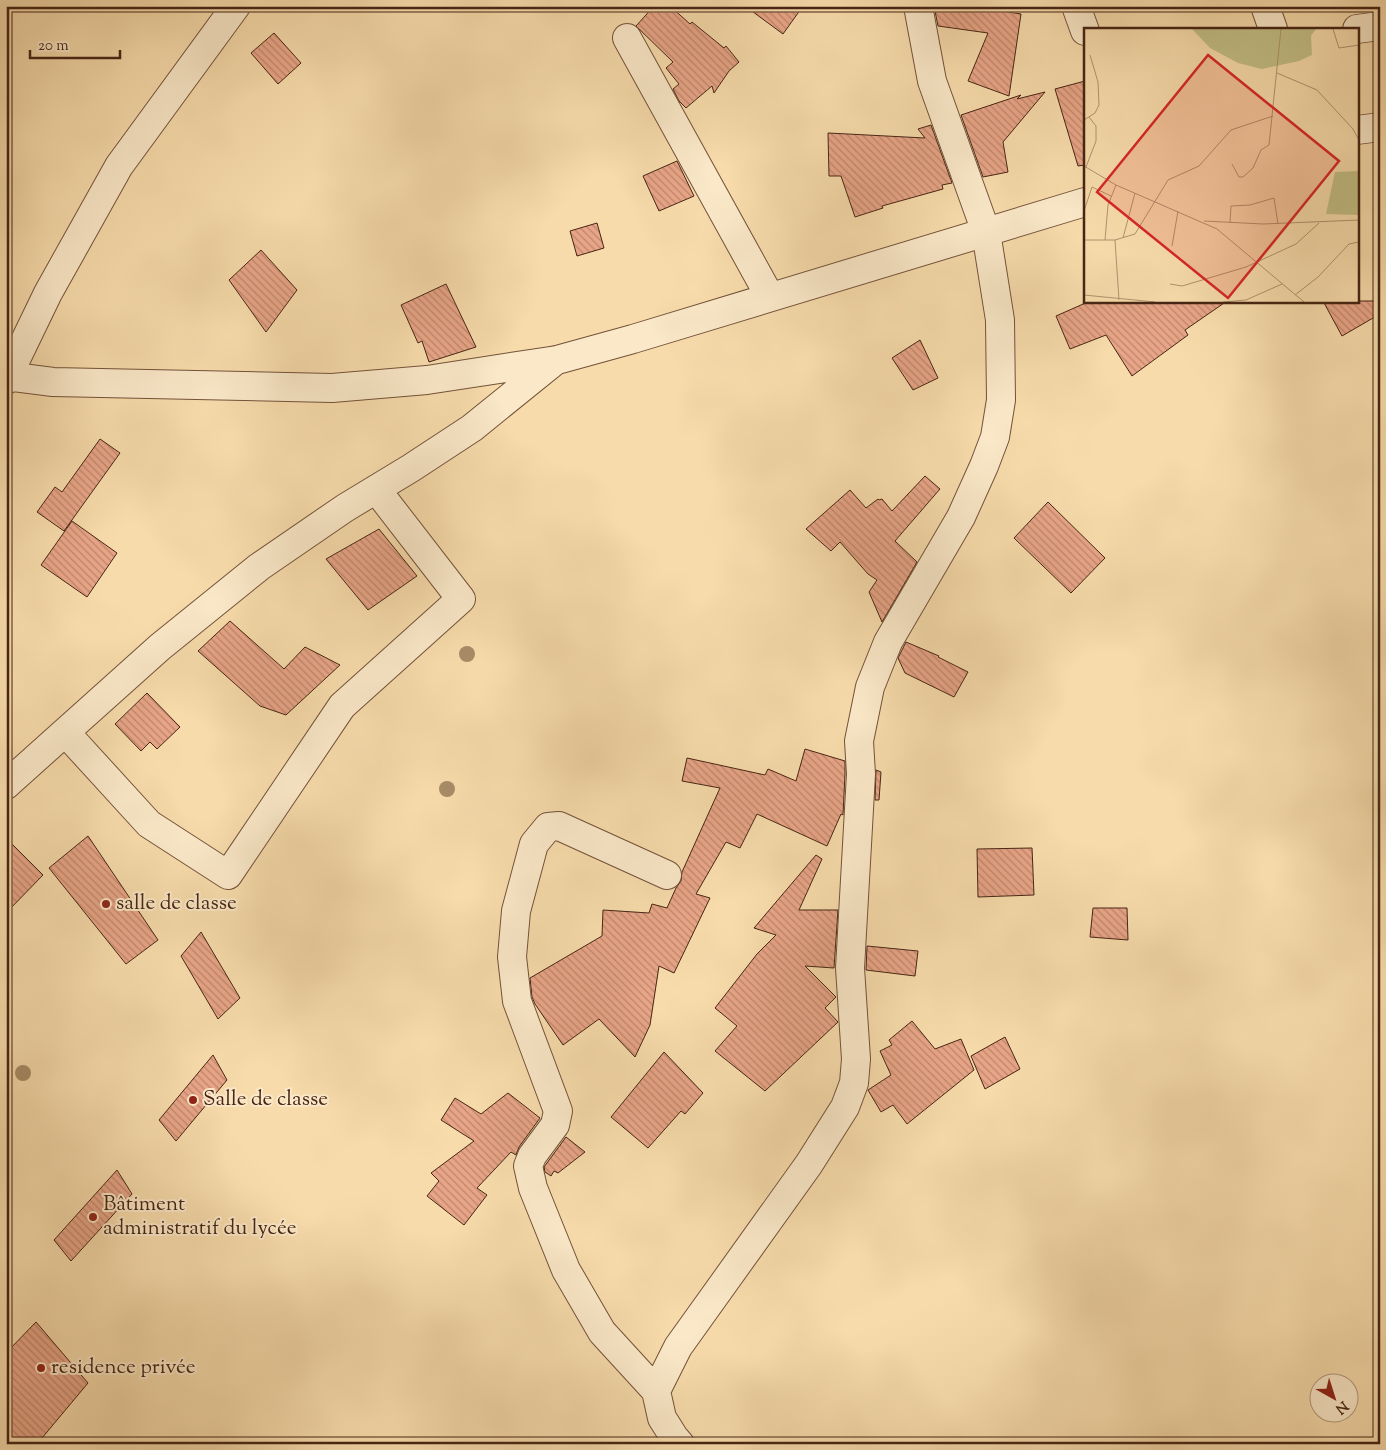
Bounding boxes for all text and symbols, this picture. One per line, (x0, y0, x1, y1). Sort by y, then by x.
scale bar (30, 28, 120, 60)
inset map (1084, 28, 1358, 302)
text: 20 m (38, 36, 69, 57)
place label: salle de classe (116, 889, 237, 919)
marker: salle de classe (100, 898, 112, 910)
place label: Salle de classe (203, 1085, 328, 1115)
marker: Salle de classe (187, 1094, 199, 1106)
place label: Bâtiment administratif du lycée (103, 1190, 297, 1244)
marker: Bâtiment administratif du lycée (87, 1211, 99, 1223)
place label: residence privée (51, 1353, 196, 1383)
marker: residence privée (35, 1362, 47, 1374)
north arrow (1308, 1372, 1358, 1422)
text: N (1330, 1395, 1352, 1418)

